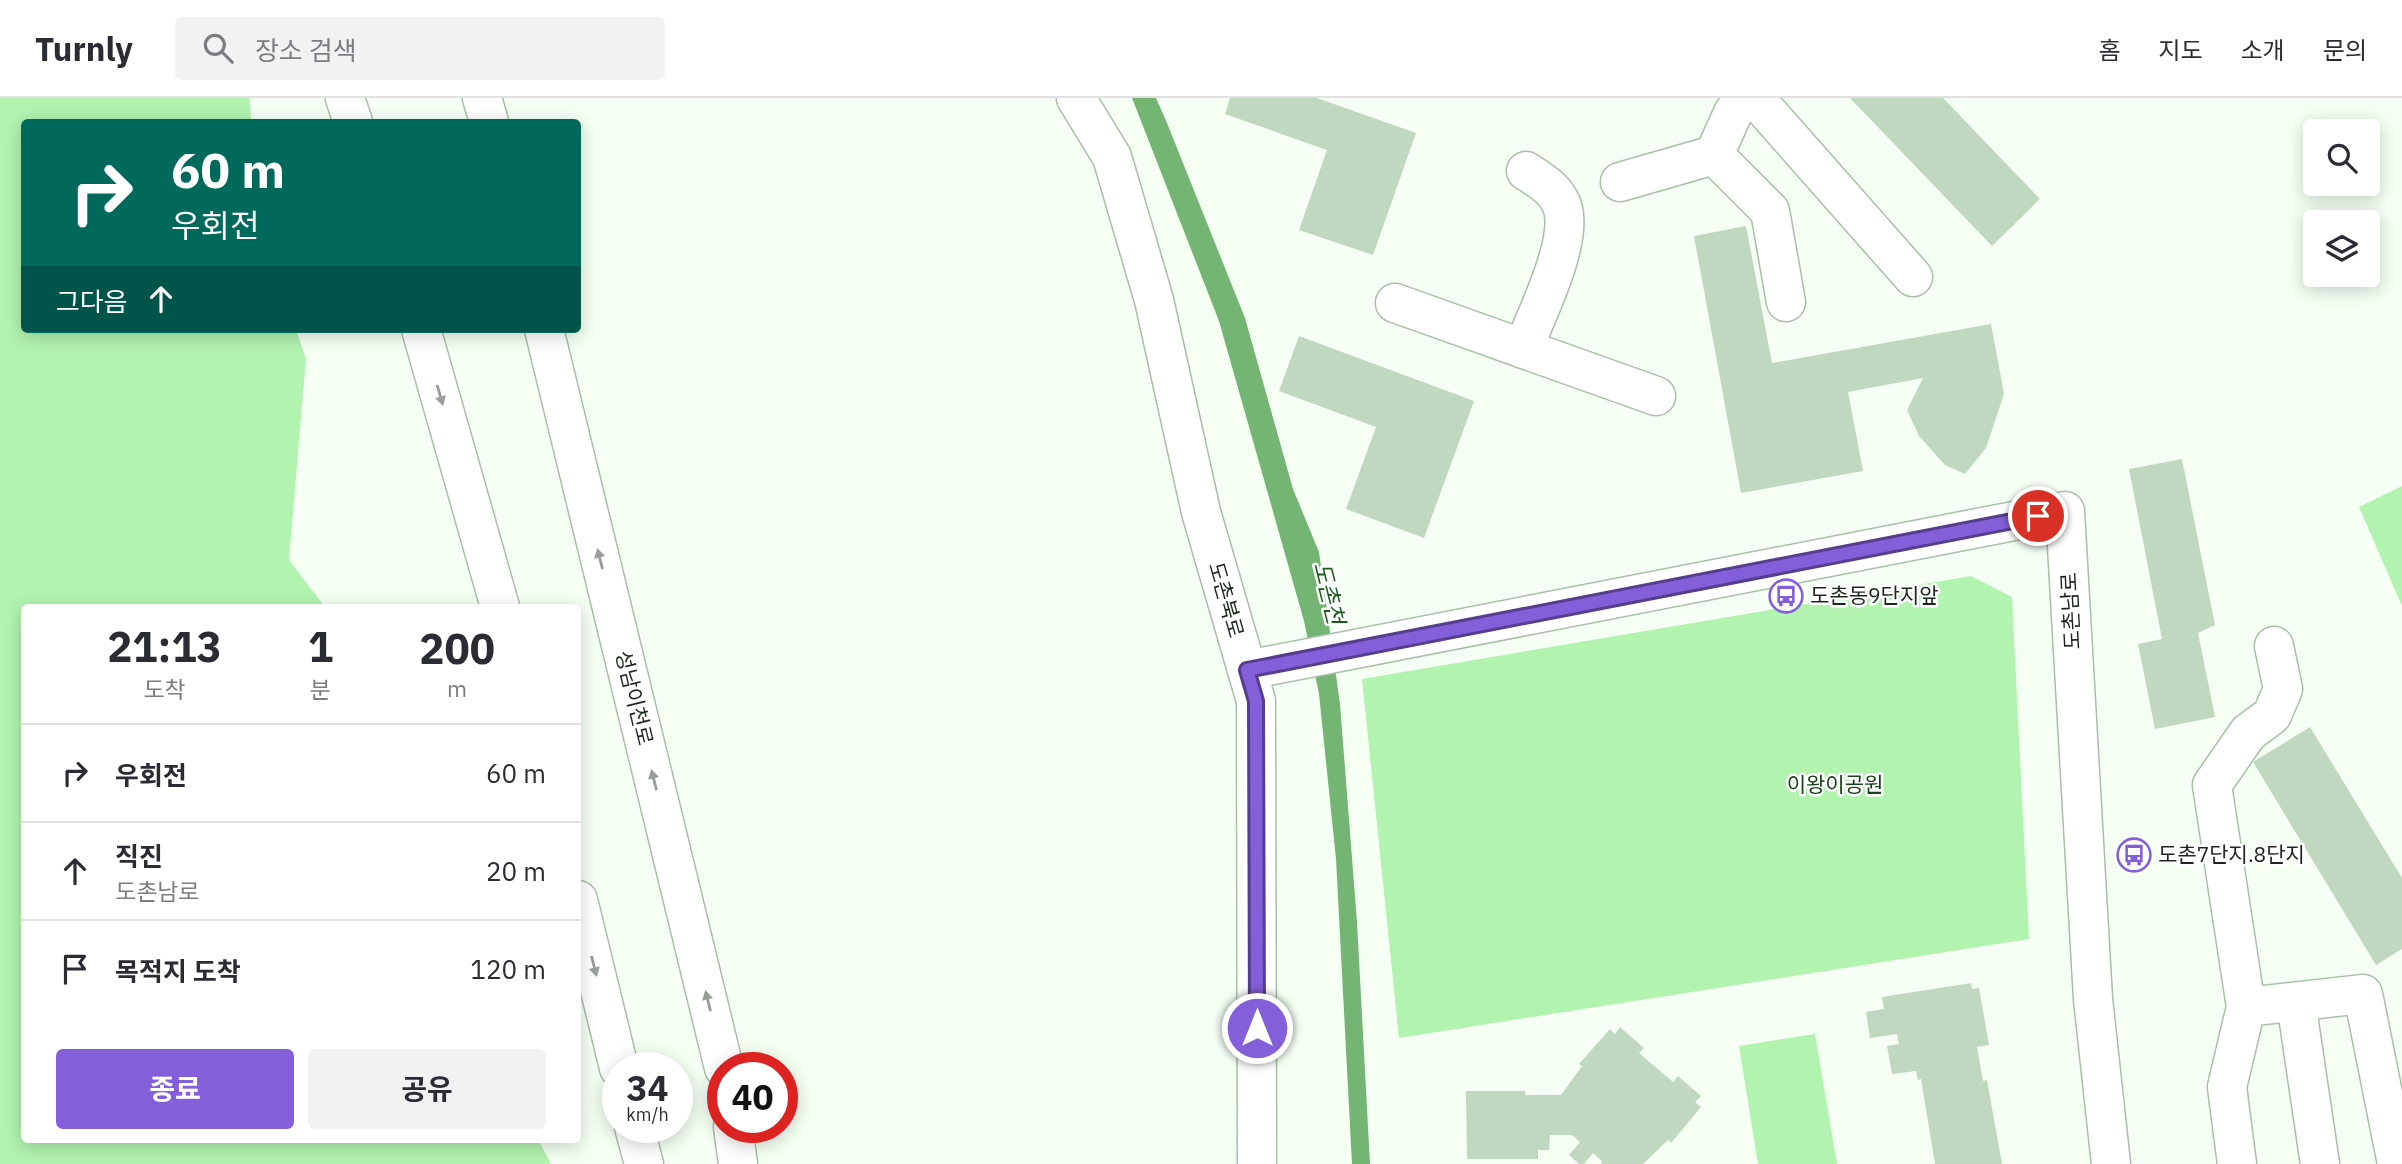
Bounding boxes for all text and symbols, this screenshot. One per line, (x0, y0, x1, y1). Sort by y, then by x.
search box (175, 17, 665, 80)
text: Turnly (35, 27, 133, 70)
icon: search (199, 29, 237, 67)
text: 장소 검색 (255, 33, 357, 67)
text: 홈 (2098, 34, 2120, 66)
text: 지도 (2158, 34, 2203, 66)
text: 소개 (2241, 34, 2285, 66)
text: 문의 (2323, 34, 2367, 66)
map controls (2303, 119, 2380, 287)
button: search (2303, 119, 2380, 196)
text: 60 m (171, 138, 285, 201)
icon: right (56, 147, 147, 238)
text: 우회전 (171, 204, 259, 246)
button: layers (2303, 210, 2380, 287)
icon: ahead (142, 280, 180, 318)
text: 그다음 (56, 284, 128, 318)
one-way arrow (435, 384, 446, 406)
pin (2008, 486, 2068, 546)
icon: arrive (2019, 497, 2057, 535)
one-way arrow (594, 548, 605, 570)
water label: 도촌천 (1308, 558, 1353, 630)
street label: 도촌북로 (1203, 559, 1251, 641)
street label: 도촌남로 (2054, 572, 2086, 650)
bus stop icon: 도촌동9단지앞 (1767, 577, 1805, 615)
place label: 도촌동9단지앞 (1810, 581, 1939, 609)
text: 21:13 (107, 619, 222, 674)
text: 1 (308, 619, 333, 674)
text: 200 (419, 621, 495, 676)
street label: 성남이천로 (610, 648, 660, 748)
text: m (447, 673, 467, 703)
text: 도착 (143, 674, 186, 704)
text: 분 (310, 674, 331, 704)
icon: right (56, 754, 94, 792)
text: 60 m (486, 756, 546, 790)
text: 우회전 (115, 758, 187, 792)
one-way arrow (648, 769, 659, 791)
park label: 이왕이공원 (1787, 770, 1883, 798)
bus stop icon: 도촌7단지.8단지 (2115, 836, 2153, 874)
text: 직진 (115, 839, 163, 873)
place label: 도촌7단지.8단지 (2158, 840, 2305, 868)
icon: ahead (56, 852, 94, 890)
text: 20 m (486, 854, 546, 888)
text: 도촌남로 (115, 876, 200, 906)
icon: arrive (56, 950, 94, 988)
text: 120 m (470, 952, 546, 986)
text: 목적지 도착 (115, 954, 241, 988)
one-way arrow (589, 955, 600, 977)
one-way arrow (702, 990, 713, 1012)
position arrow (1220, 991, 1294, 1065)
button: 종료 (56, 1049, 294, 1129)
button: 공유 (308, 1049, 546, 1129)
speed limit sign: 40 (707, 1052, 798, 1143)
text: 34 (626, 1065, 669, 1111)
text: km/h (626, 1103, 669, 1126)

